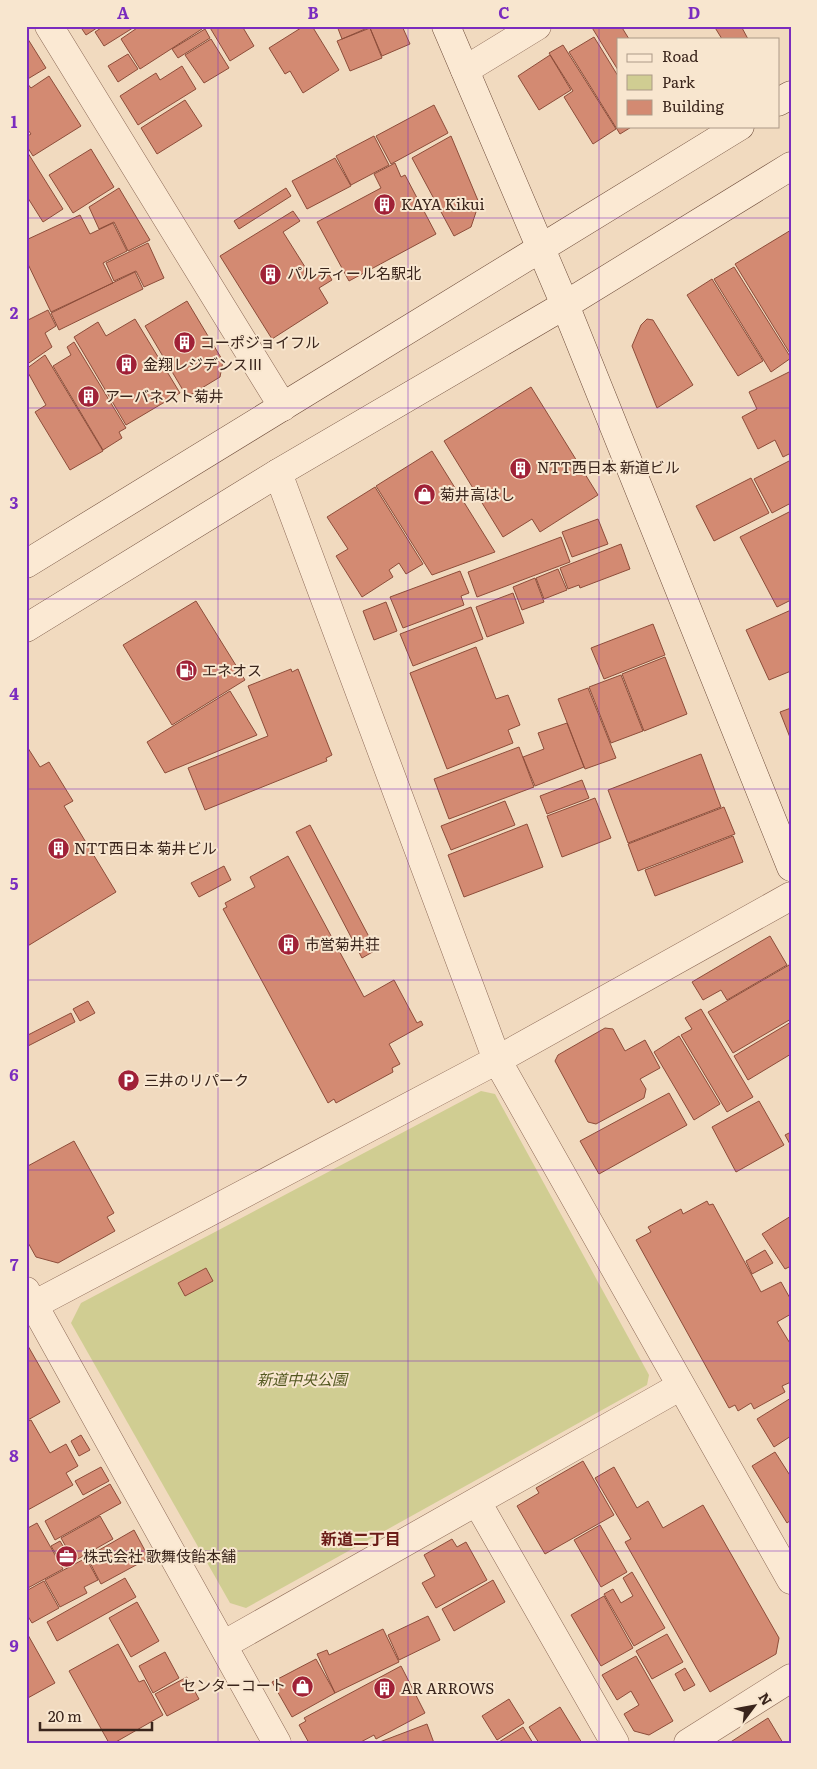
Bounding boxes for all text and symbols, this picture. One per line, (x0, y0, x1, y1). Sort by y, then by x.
text: A (117, 0, 129, 24)
text: B (307, 0, 319, 24)
text: C (498, 0, 510, 24)
text: D (688, 0, 700, 24)
legend (617, 38, 780, 128)
text: Road (662, 44, 698, 67)
text: Park (662, 70, 696, 93)
text: Building (662, 94, 724, 117)
text: 1 (11, 109, 18, 133)
place label: KAYA Kikui (401, 192, 485, 215)
building icon: KAYA Kikui (373, 193, 397, 217)
place label: パルティール名駅北 (287, 261, 421, 284)
building icon: パルティール名駅北 (259, 262, 283, 286)
text: 2 (10, 300, 19, 324)
place label: コーポジョイフル (200, 330, 320, 353)
building icon: コーポジョイフル (172, 331, 196, 355)
place label: 金翔レジデンスⅢ (143, 352, 263, 375)
building icon: 金翔レジデンスⅢ (115, 353, 139, 377)
place label: アーバネスト菊井 (105, 384, 224, 407)
building icon: アーバネスト菊井 (77, 385, 101, 409)
place label: NTT西日本 新道ビル (537, 455, 680, 478)
building icon: NTT西日本 新道ビル (509, 456, 533, 480)
place label: 菊井高はし (440, 482, 515, 505)
shop icon: 菊井高はし (412, 483, 436, 507)
text: 3 (10, 490, 19, 514)
place label: エネオス (202, 658, 262, 681)
fuel station icon: エネオス (174, 659, 198, 683)
text: 4 (9, 681, 19, 705)
place label: NTT西日本 菊井ビル (74, 836, 217, 859)
building icon: NTT西日本 菊井ビル (46, 837, 70, 861)
text: 5 (10, 871, 19, 895)
place label: 市営菊井荘 (305, 932, 380, 955)
building icon: 市営菊井荘 (277, 933, 301, 957)
text: 6 (9, 1062, 19, 1086)
place label: 三井のリパーク (144, 1068, 249, 1091)
parking icon: 三井のリパーク (116, 1069, 140, 1093)
text: 7 (10, 1252, 19, 1276)
park label: 新道中央公園 (257, 1367, 349, 1390)
text: 8 (9, 1443, 19, 1467)
district label: 新道二丁目 (321, 1526, 401, 1550)
place label: 株式会社 歌舞伎飴本舗 (83, 1544, 236, 1567)
office icon: 株式会社 歌舞伎飴本舗 (55, 1545, 79, 1569)
text: 9 (9, 1633, 19, 1657)
place label: センターコート (181, 1673, 286, 1696)
shop icon: センターコート (290, 1674, 314, 1698)
place label: AR ARROWS (401, 1676, 494, 1699)
building icon: AR ARROWS (373, 1677, 397, 1701)
north arrow (730, 1682, 780, 1732)
text: N (754, 1688, 778, 1709)
scale bar (40, 1699, 152, 1731)
text: 20 m (48, 1704, 82, 1727)

